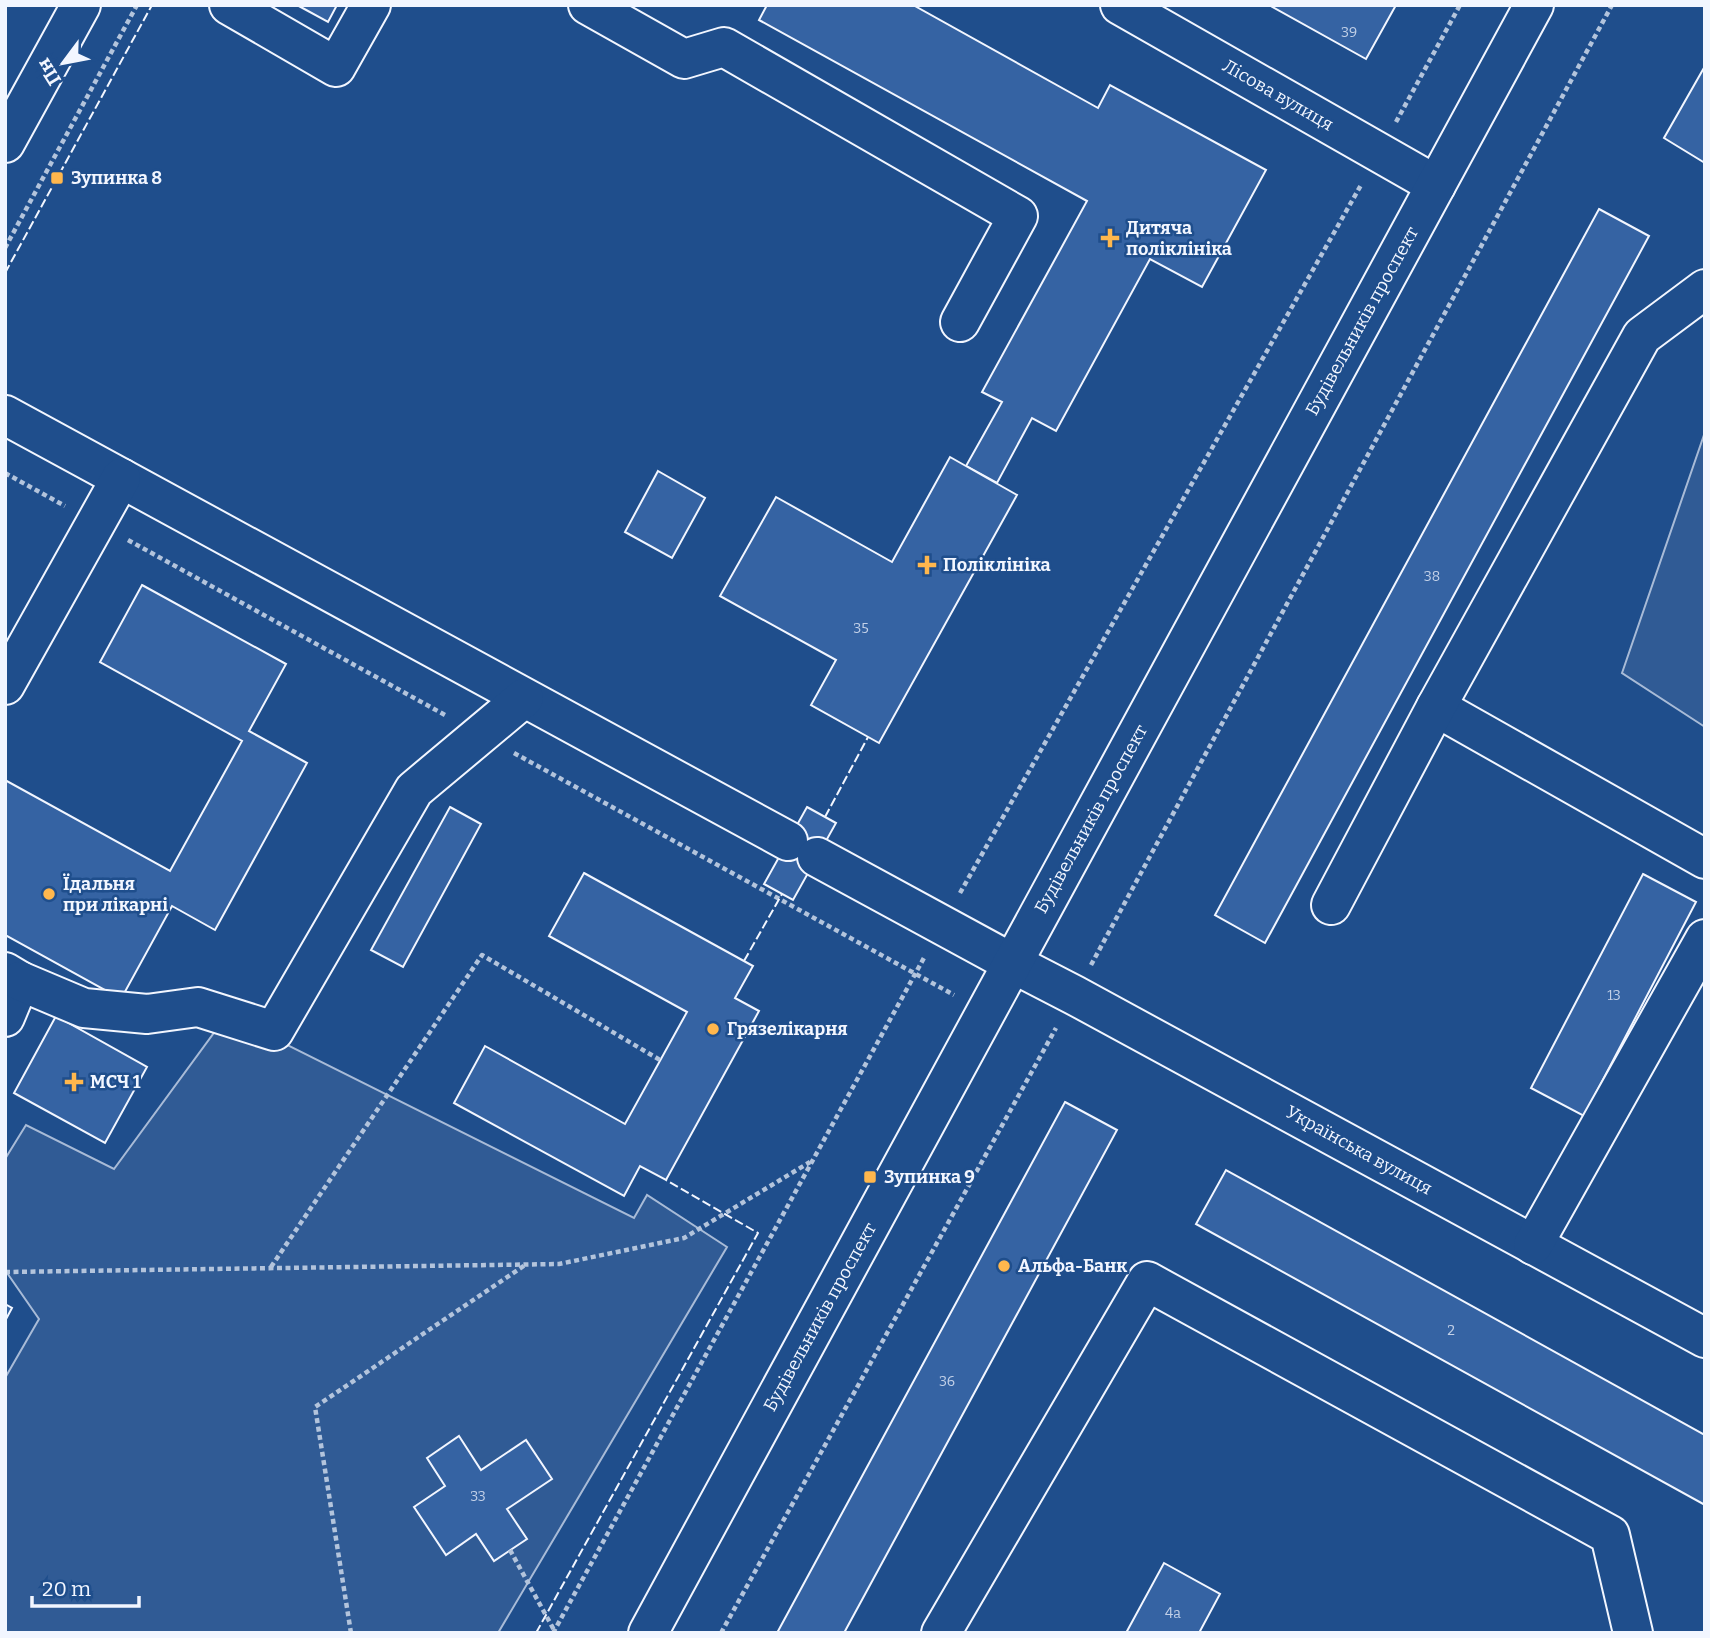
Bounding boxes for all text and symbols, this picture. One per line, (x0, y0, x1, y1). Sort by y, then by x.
house number: 39 (1341, 24, 1357, 41)
north arrow (28, 28, 98, 98)
text: Пн (32, 54, 66, 89)
street label: Лісова вулиця (1219, 54, 1337, 136)
place label: Зупинка 8 (71, 167, 162, 189)
marker: Зупинка 8 (49, 170, 65, 186)
place label: Дитяча поліклініка (1126, 217, 1232, 260)
street label: Будівельників проспект (1301, 223, 1423, 419)
marker: Дитяча поліклініка (1100, 228, 1120, 248)
place label: Поліклініка (943, 554, 1051, 576)
marker: Поліклініка (917, 555, 937, 575)
house number: 38 (1424, 568, 1440, 585)
house number: 35 (853, 620, 869, 637)
street label: Будівельників проспект (1030, 721, 1152, 917)
place label: Їдальня при лікарні (63, 873, 168, 916)
marker: Їдальня при лікарні (41, 886, 57, 902)
house number: 13 (1607, 987, 1621, 1004)
place label: Грязелікарня (727, 1018, 848, 1040)
marker: Грязелікарня (705, 1021, 721, 1037)
place label: МСЧ 1 (90, 1071, 141, 1093)
marker: МСЧ 1 (64, 1072, 84, 1092)
street label: Українська вулиця (1282, 1101, 1436, 1199)
place label: Зупинка 9 (884, 1166, 975, 1188)
marker: Зупинка 9 (862, 1169, 878, 1185)
street label: Будівельників проспект (759, 1219, 881, 1415)
place label: Альфа-Банк (1018, 1255, 1127, 1277)
marker: Альфа-Банк (996, 1258, 1012, 1274)
house number: 2 (1447, 1322, 1455, 1339)
house number: 36 (939, 1373, 955, 1390)
house number: 33 (470, 1488, 486, 1505)
scale bar (32, 1564, 138, 1608)
text: 20 m (42, 1576, 91, 1602)
house number: 4а (1165, 1605, 1181, 1622)

